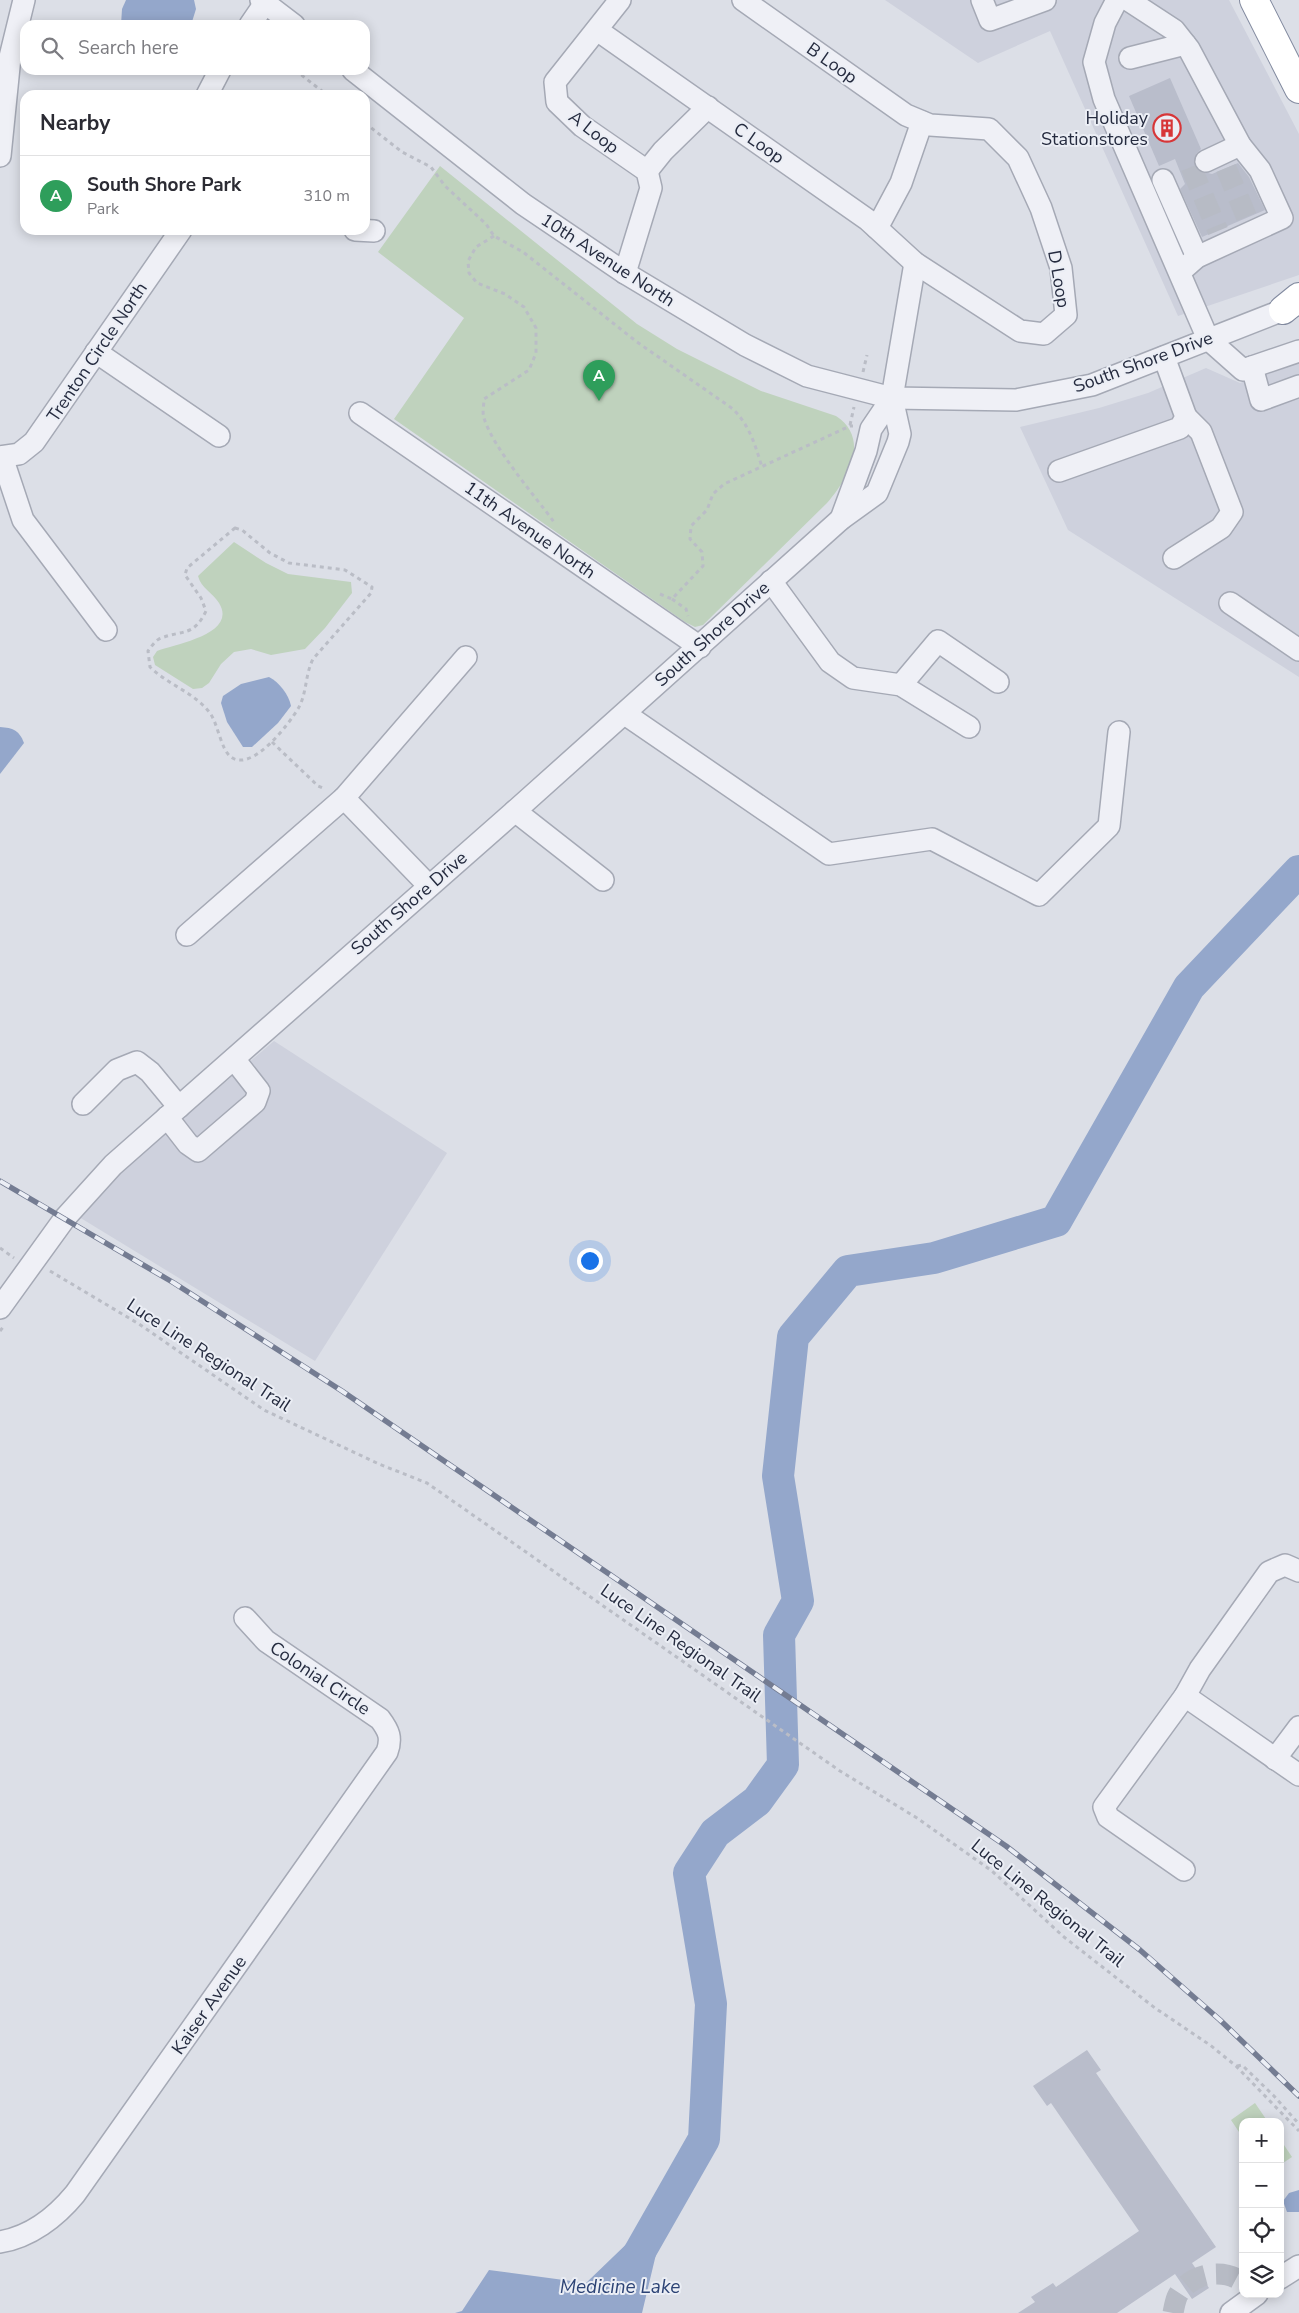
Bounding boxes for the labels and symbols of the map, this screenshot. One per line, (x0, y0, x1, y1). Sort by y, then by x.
street label: B Loop (802, 37, 862, 89)
street label: A Loop (564, 105, 624, 159)
place label: Holiday Stationstores (1041, 106, 1149, 151)
building icon: Holiday Stationstores (1152, 113, 1182, 143)
street label: C Loop (729, 117, 789, 169)
street label: 10th Avenue North (536, 208, 680, 312)
street label: D Loop (1042, 248, 1076, 310)
street label: Trenton Circle North (41, 277, 153, 427)
street label: South Shore Drive (1070, 326, 1216, 398)
pin: A (583, 360, 615, 401)
street label: 11th Avenue North (459, 476, 601, 584)
street label: South Shore Drive (649, 576, 775, 692)
street label: South Shore Drive (346, 846, 472, 960)
your location (577, 1248, 603, 1274)
street label: Luce Line Regional Trail (122, 1293, 296, 1417)
street label: Luce Line Regional Trail (596, 1578, 767, 1708)
street label: Colonial Circle (265, 1636, 375, 1720)
street label: Luce Line Regional Trail (966, 1834, 1130, 1973)
street label: Kaiser Avenue (166, 1951, 252, 2059)
water label: Medicine Lake (560, 2274, 680, 2300)

